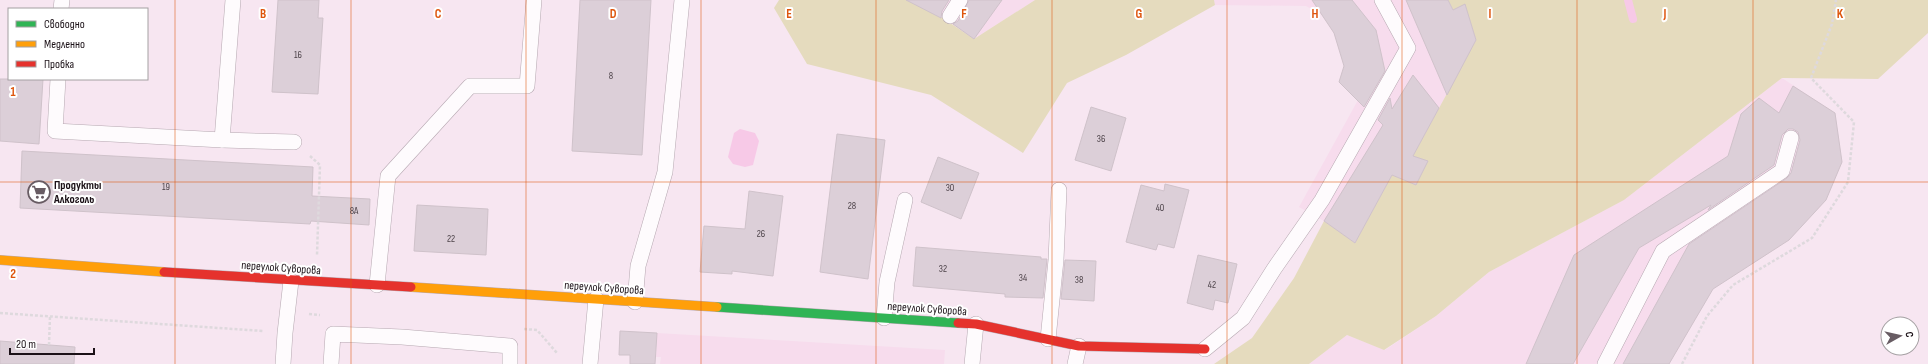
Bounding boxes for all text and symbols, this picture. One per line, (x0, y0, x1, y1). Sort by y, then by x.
text: B (260, 6, 266, 22)
text: C (435, 6, 442, 22)
text: D (610, 6, 617, 22)
text: E (786, 6, 792, 22)
text: F (961, 6, 967, 22)
text: G (1136, 6, 1143, 22)
text: H (1312, 6, 1319, 22)
text: I (1489, 6, 1492, 22)
text: J (1663, 6, 1667, 22)
text: K (1837, 6, 1844, 22)
legend (8, 8, 148, 80)
text: Свободно (44, 17, 85, 32)
text: Медленно (44, 37, 85, 52)
house number: 16 (294, 49, 302, 61)
text: Пробка (44, 57, 75, 72)
house number: 8 (609, 70, 613, 82)
text: 1 (10, 84, 16, 100)
house number: 36 (1097, 133, 1105, 145)
place label: Продукты Алкоголь (53, 178, 101, 207)
supermarket icon: Продукты Алкоголь (26, 179, 52, 205)
house number: 19 (162, 181, 170, 193)
house number: 30 (946, 182, 954, 194)
house number: 28 (848, 200, 856, 212)
house number: 40 (1156, 202, 1164, 214)
house number: 8А (350, 205, 359, 217)
house number: 26 (757, 228, 765, 240)
house number: 22 (447, 233, 455, 245)
street label: переулок Суворова (241, 258, 322, 278)
house number: 32 (939, 263, 947, 275)
text: 2 (10, 266, 16, 282)
house number: 34 (1019, 272, 1027, 284)
house number: 38 (1075, 274, 1083, 286)
street label: переулок Суворова (564, 278, 645, 298)
house number: 42 (1208, 279, 1216, 291)
street label: переулок Суворова (887, 299, 968, 319)
north arrow (1880, 316, 1920, 356)
scale bar (10, 330, 94, 356)
text: С (1903, 331, 1916, 339)
text: 20 m (16, 337, 36, 352)

